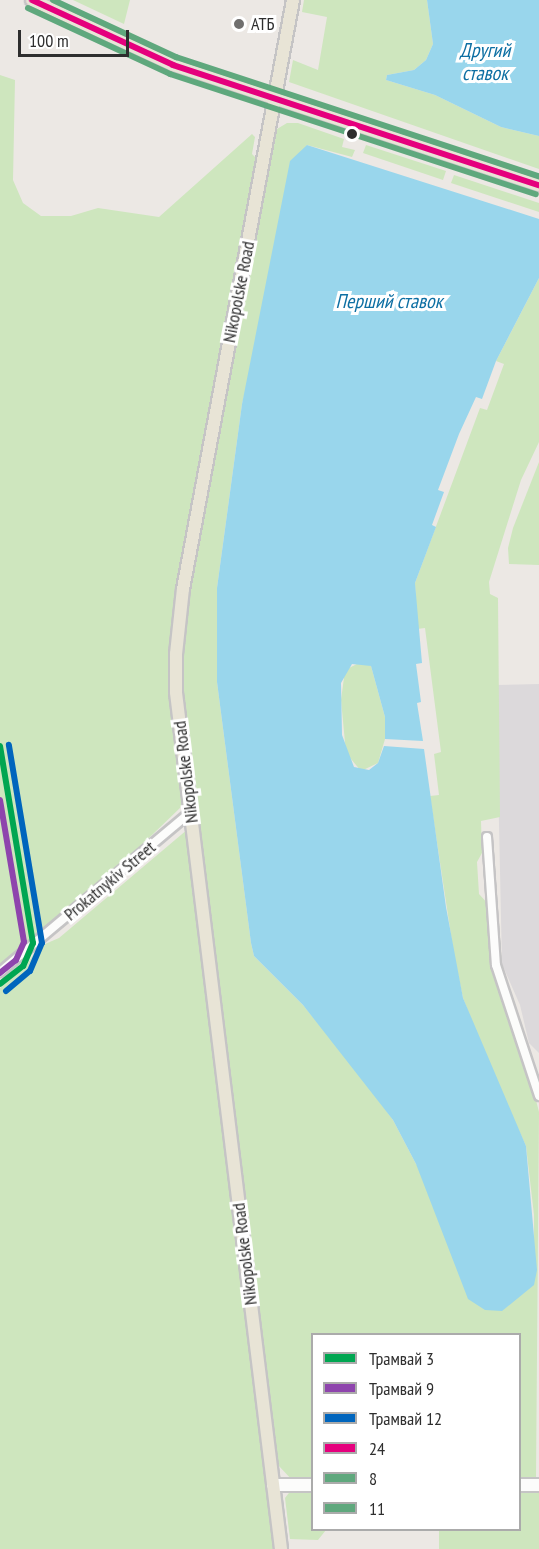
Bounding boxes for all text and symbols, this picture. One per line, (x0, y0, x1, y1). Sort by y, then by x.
place label: АТБ (251, 13, 275, 35)
marker: АТБ (232, 17, 246, 31)
scale bar (21, 18, 132, 56)
text: 100 m (29, 29, 69, 52)
water label: Другий ставок (460, 38, 510, 85)
unlabelled marker (346, 128, 358, 140)
street label: Nikopolske Road (219, 239, 259, 345)
water label: Перший ставок (336, 289, 442, 313)
street label: Nikopolske Road (169, 720, 203, 824)
street label: Prokatnykiv Street (60, 836, 160, 926)
street label: Nikopolske Road (228, 1202, 262, 1306)
legend (311, 1333, 521, 1531)
text: Трамвай 3 (369, 1347, 434, 1370)
text: Трамвай 9 (369, 1377, 434, 1400)
text: Трамвай 12 (369, 1407, 442, 1430)
text: 24 (369, 1437, 385, 1460)
text: 8 (369, 1467, 377, 1490)
text: 11 (369, 1497, 385, 1520)

